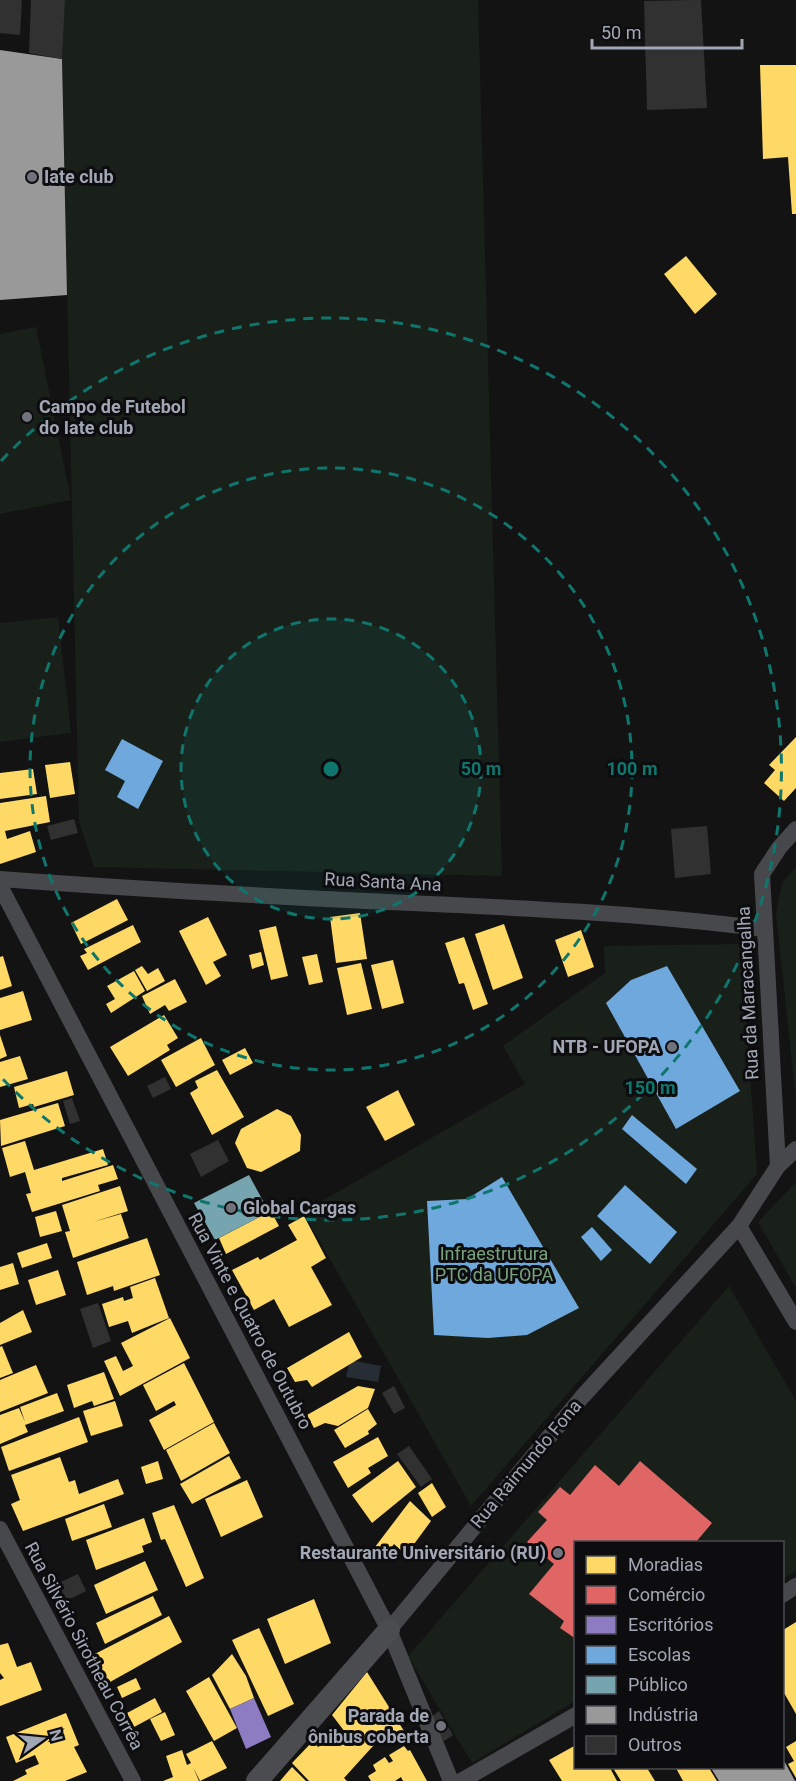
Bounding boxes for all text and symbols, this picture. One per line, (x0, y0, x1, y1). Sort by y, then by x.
scale bar (592, 12, 742, 50)
text: 50 m (601, 22, 641, 43)
place label: Iate club (44, 166, 114, 187)
marker: Iate club (25, 170, 39, 184)
place label: Campo de Futebol do Iate club (39, 396, 186, 438)
marker: Campo de Futebol do Iate club (20, 410, 34, 424)
text: 50 m (461, 758, 501, 779)
text: 100 m (606, 758, 658, 779)
centre of rings (321, 759, 341, 779)
street label: Rua Santa Ana (324, 868, 442, 895)
street label: Rua da Maracangalha (732, 906, 763, 1080)
place label: NTB - UFOPA (552, 1036, 661, 1057)
marker: NTB - UFOPA (665, 1040, 679, 1054)
text: 150 m (624, 1077, 676, 1098)
place label: Global Cargas (243, 1197, 356, 1218)
marker: Global Cargas (224, 1201, 238, 1215)
street label: Rua Vinte e Quatro de Outubro (184, 1209, 317, 1433)
park label: Infraestrutura PTC da UFOPA (435, 1243, 553, 1285)
street label: Rua Raimundo Fona (466, 1395, 585, 1532)
street label: Rua Silvério Sirotheau Corrêa (21, 1538, 148, 1753)
legend (574, 1541, 784, 1769)
place label: Restaurante Universitário (RU) (300, 1542, 546, 1564)
marker: Restaurante Universitário (RU) (551, 1546, 565, 1560)
text: Moradias (628, 1554, 703, 1575)
text: Comércio (628, 1584, 705, 1605)
text: Escritórios (628, 1614, 713, 1635)
text: Escolas (628, 1644, 691, 1665)
text: Público (628, 1674, 688, 1695)
text: Indústria (628, 1704, 698, 1725)
place label: Parada de ônibus coberta (308, 1705, 429, 1747)
north arrow (12, 1709, 72, 1769)
marker: Parada de ônibus coberta (434, 1719, 448, 1733)
text: N (45, 1727, 67, 1743)
text: Outros (628, 1734, 682, 1755)

